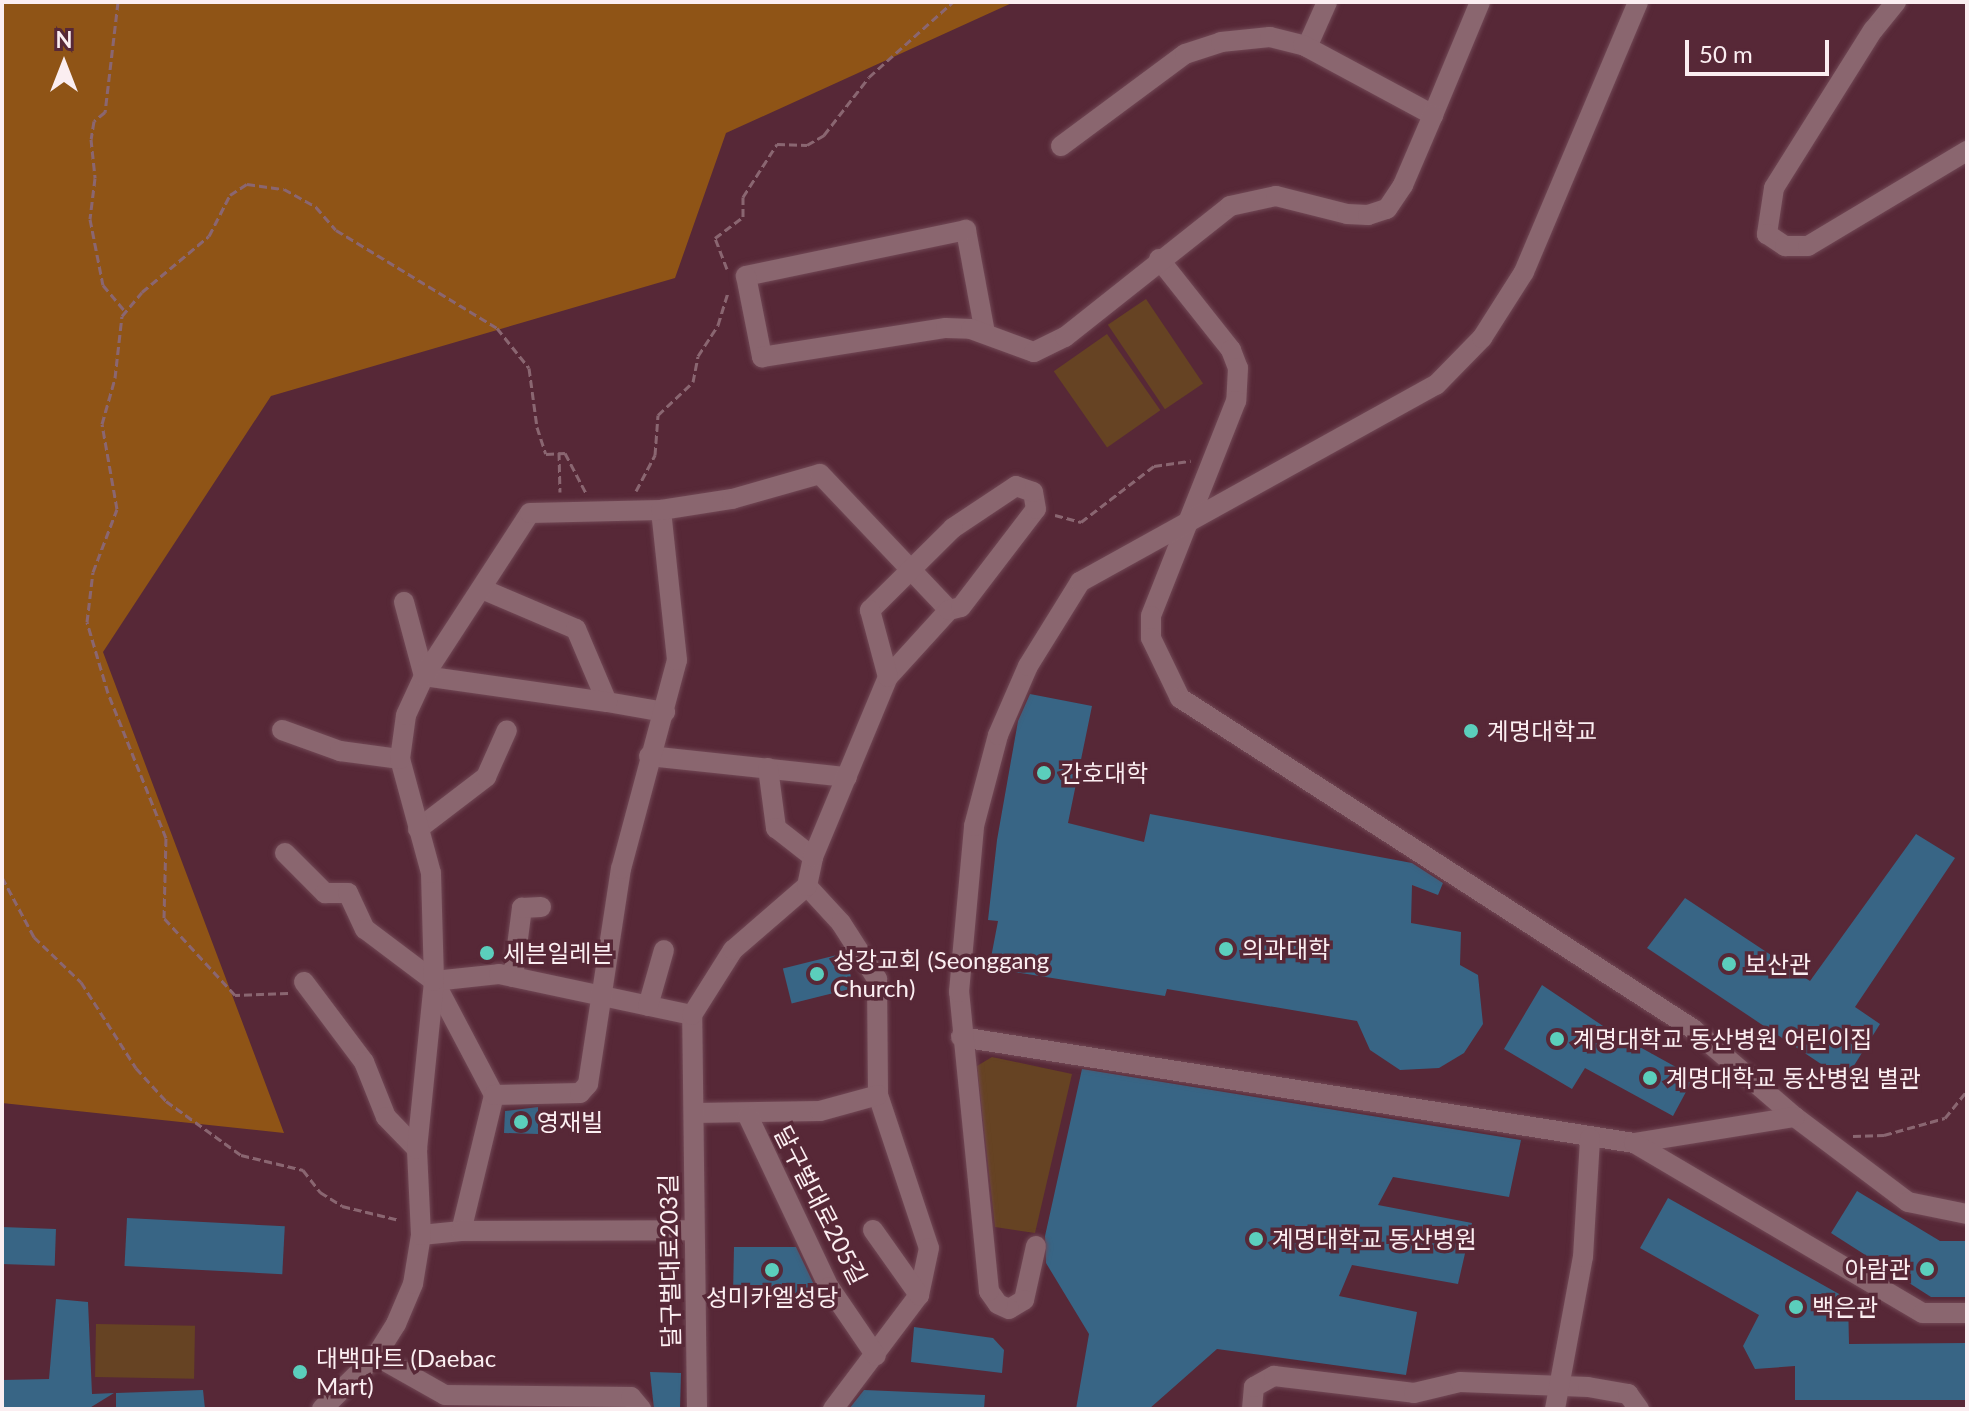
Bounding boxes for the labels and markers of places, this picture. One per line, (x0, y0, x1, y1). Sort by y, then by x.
place label: 계명대학교 (1487, 717, 1597, 745)
marker: 계명대학교 (1462, 722, 1480, 740)
place label: 간호대학 (1060, 759, 1148, 787)
marker: 간호대학 (1035, 764, 1053, 782)
place label: 의과대학 (1242, 935, 1330, 963)
place label: 세븐일레븐 (503, 939, 613, 967)
marker: 의과대학 (1217, 940, 1235, 958)
marker: 세븐일레븐 (478, 944, 496, 962)
place label: 성강교회 (Seonggang Church) (833, 946, 1049, 1002)
place label: 보산관 (1745, 950, 1811, 978)
marker: 보산관 (1720, 955, 1738, 973)
marker: 성강교회 (Seonggang Church) (808, 965, 826, 983)
place label: 계명대학교 동산병원 어린이집 (1573, 1025, 1872, 1053)
marker: 계명대학교 동산병원 어린이집 (1548, 1030, 1566, 1048)
place label: 계명대학교 동산병원 별관 (1666, 1064, 1921, 1092)
marker: 계명대학교 동산병원 별관 (1641, 1069, 1659, 1087)
place label: 영재빌 (537, 1108, 603, 1136)
marker: 영재빌 (512, 1113, 530, 1131)
place label: 계명대학교 동산병원 (1272, 1225, 1477, 1253)
marker: 계명대학교 동산병원 (1247, 1230, 1265, 1248)
place label: 아람관 (1845, 1255, 1911, 1283)
marker: 아람관 (1918, 1260, 1936, 1278)
marker: 성미카엘성당 (763, 1261, 781, 1279)
place label: 성미카엘성당 (706, 1283, 838, 1311)
place label: 백은관 (1812, 1293, 1878, 1321)
marker: 백은관 (1787, 1298, 1805, 1316)
place label: 대백마트 (Daebac Mart) (316, 1344, 496, 1400)
marker: 대백마트 (Daebac Mart) (291, 1363, 309, 1381)

